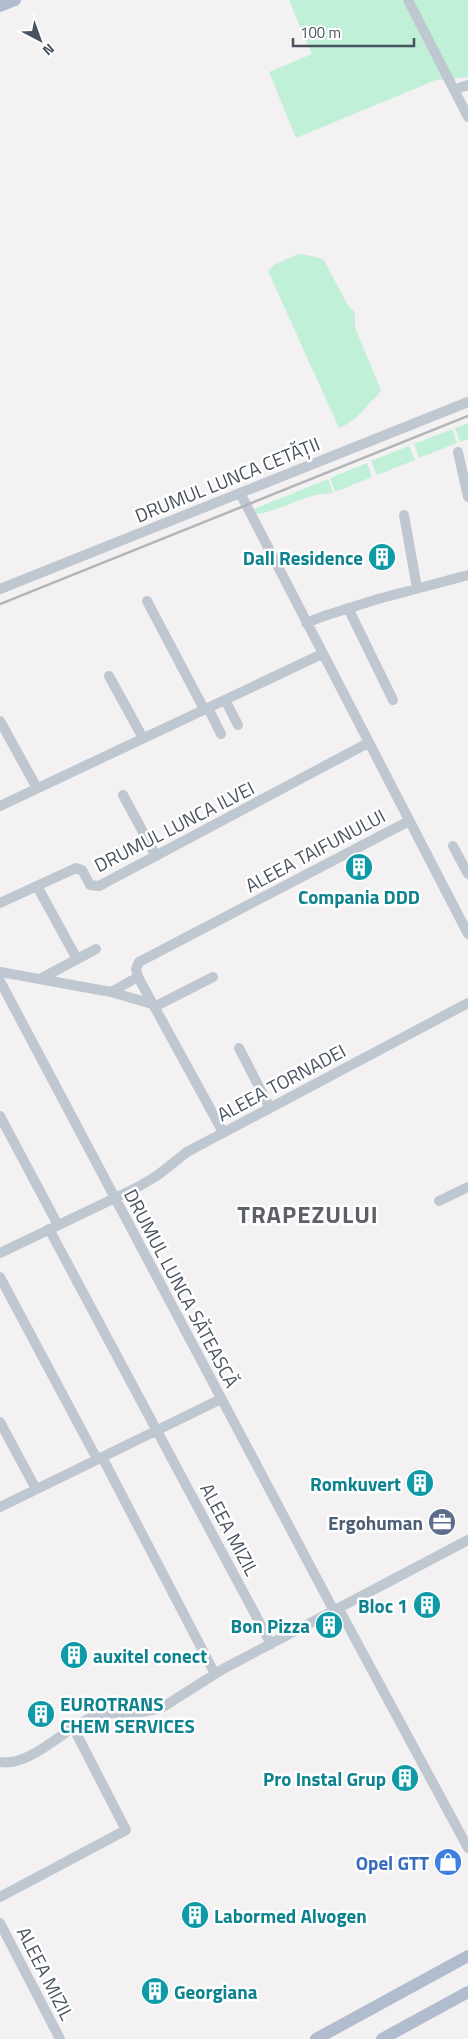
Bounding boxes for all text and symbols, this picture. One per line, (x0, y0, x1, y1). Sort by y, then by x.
north arrow (15, 15, 65, 65)
scale bar (293, 15, 414, 47)
text: 100 m (300, 21, 341, 44)
text: N (38, 39, 59, 61)
street label: DRUMUL LUNCA CETĂȚII (130, 429, 324, 529)
building icon: Dall Residence (367, 542, 397, 572)
place label: Dall Residence (243, 543, 363, 572)
street label: DRUMUL LUNCA ILVEI (89, 773, 259, 879)
street label: ALEEA TAIFUNULUI (240, 801, 390, 899)
building icon: Compania DDD (344, 852, 374, 882)
place label: Compania DDD (298, 882, 420, 911)
street label: ALEEA TORNADEI (211, 1036, 351, 1128)
street label: DRUMUL LUNCA SĂTEASCĂ (117, 1183, 247, 1393)
district label: TRAPEZULUI (237, 1196, 379, 1232)
building icon: Romkuvert (405, 1468, 435, 1498)
place label: Romkuvert (310, 1469, 401, 1498)
street label: ALEEA MIZIL (193, 1477, 267, 1581)
office icon: Ergohuman (427, 1507, 457, 1537)
place label: Ergohuman (328, 1508, 423, 1537)
building icon: Bloc 1 (412, 1590, 442, 1620)
place label: Bloc 1 (358, 1591, 408, 1620)
building icon: Bon Pizza (314, 1610, 344, 1640)
place label: Bon Pizza (231, 1611, 310, 1640)
building icon: auxitel conect (59, 1640, 89, 1670)
place label: auxitel conect (93, 1641, 207, 1670)
place label: EUROTRANS CHEM SERVICES (60, 1689, 195, 1740)
building icon: EUROTRANS CHEM SERVICES (26, 1699, 56, 1729)
building icon: Pro Instal Grup (390, 1763, 420, 1793)
place label: Pro Instal Grup (263, 1764, 386, 1793)
shop icon: Opel GTT (433, 1847, 463, 1877)
place label: Opel GTT (356, 1848, 429, 1877)
building icon: Labormed Alvogen (180, 1900, 210, 1930)
place label: Labormed Alvogen (214, 1901, 367, 1930)
street label: ALEEA MIZIL (10, 1921, 82, 2025)
building icon: Georgiana (140, 1976, 170, 2006)
place label: Georgiana (174, 1977, 258, 2006)

